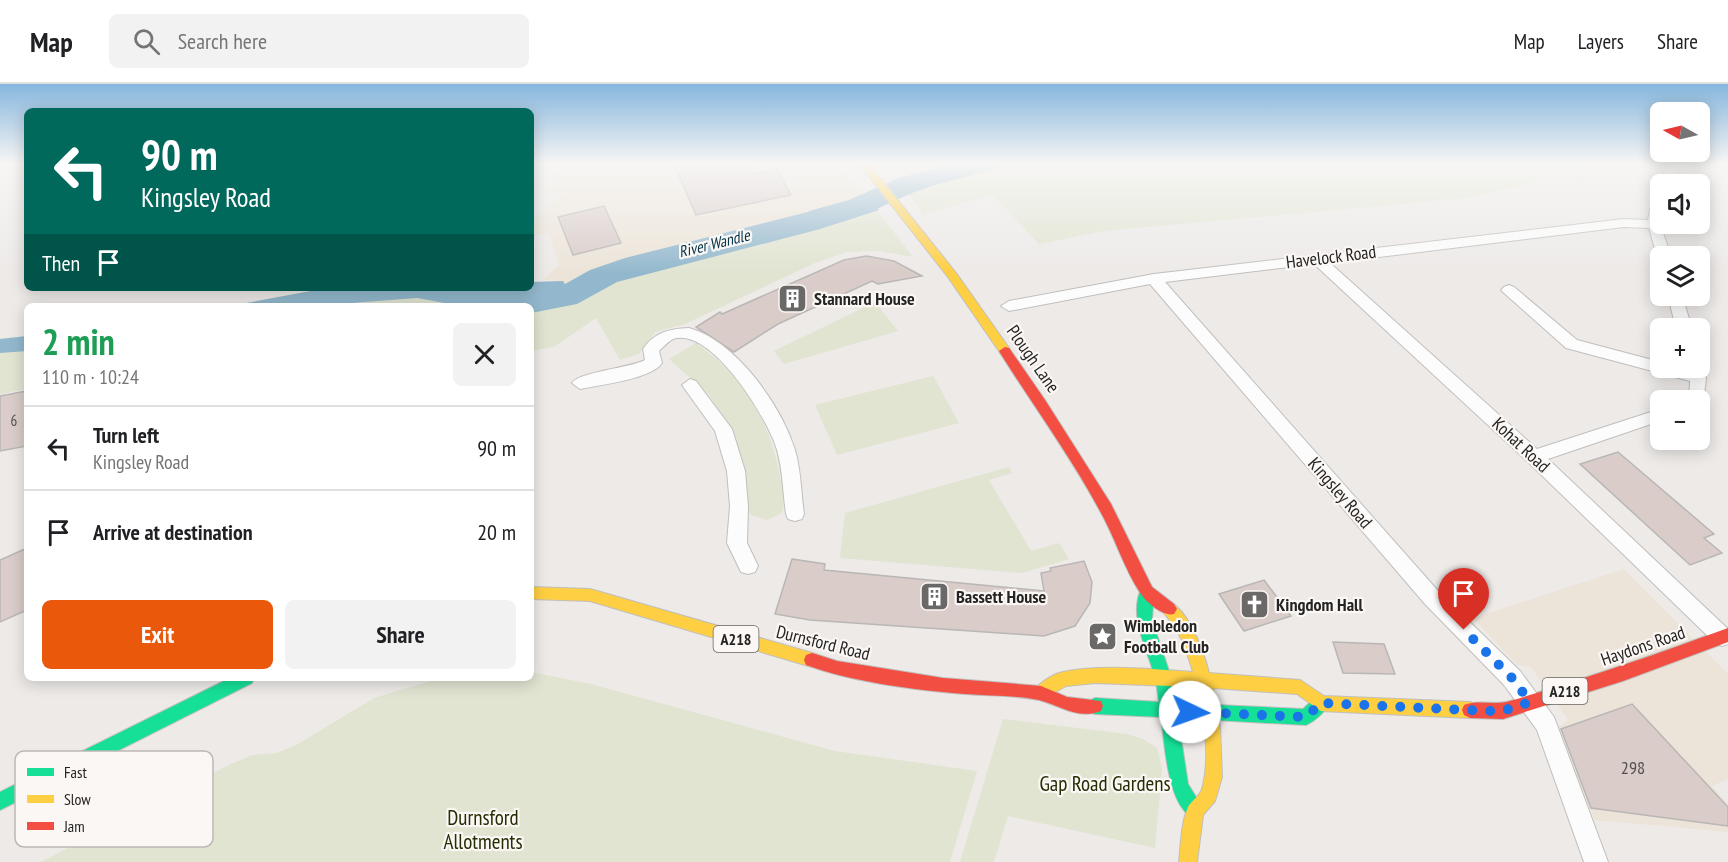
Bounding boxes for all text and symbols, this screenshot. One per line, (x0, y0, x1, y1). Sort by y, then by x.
search box (109, 14, 529, 68)
text: Map (30, 23, 73, 60)
icon: search (130, 25, 163, 58)
text: Search here (178, 27, 267, 55)
text: Map (1514, 28, 1545, 55)
text: Layers (1578, 28, 1624, 55)
text: Share (1657, 28, 1698, 55)
north arrow (1650, 102, 1710, 162)
map controls (1650, 102, 1710, 450)
text: 90 m (141, 127, 218, 182)
icon: left (42, 132, 120, 210)
button: sound (1650, 174, 1710, 234)
text: Kingsley Road (141, 180, 271, 214)
water label: River Wandle (676, 224, 753, 261)
street label: Havelock Road (1285, 240, 1377, 273)
icon: arrive (92, 246, 125, 279)
button: layers (1650, 246, 1710, 306)
text: Then (42, 249, 80, 277)
building icon: Stannard House (777, 283, 809, 315)
place label: Stannard House (814, 287, 915, 310)
text: 2 min (42, 318, 115, 365)
button: + (1650, 318, 1710, 378)
street label: Plough Lane (1002, 321, 1065, 397)
button: close (453, 323, 516, 386)
text: 110 m · 10:24 (42, 364, 139, 390)
button: − (1650, 390, 1710, 450)
house number: 6 (11, 411, 18, 430)
street label: Kohat Road (1488, 412, 1555, 477)
text: Turn left (93, 421, 159, 449)
icon: left (42, 432, 75, 465)
text: 90 m (477, 434, 516, 462)
text: Kingsley Road (93, 449, 189, 475)
street label: Kingsley Road (1303, 452, 1377, 533)
icon: arrive (42, 516, 75, 549)
text: Arrive at destination (93, 518, 253, 546)
text: 20 m (477, 518, 516, 546)
pin (1438, 568, 1489, 630)
icon: arrive (1447, 577, 1480, 610)
building icon: Bassett House (919, 581, 951, 613)
place label: Bassett House (956, 585, 1047, 608)
church icon: Kingdom Hall (1239, 589, 1271, 621)
place label: Kingdom Hall (1276, 593, 1363, 616)
button: Exit (42, 600, 273, 669)
button: Share (285, 600, 516, 669)
place label: Wimbledon Football Club (1123, 614, 1209, 658)
street label: Durnsford Road (774, 620, 872, 665)
place icon: Wimbledon Football Club (1087, 620, 1119, 652)
street label: Haydons Road (1598, 620, 1688, 671)
road number: A218 (714, 626, 758, 652)
road number: A218 (1542, 678, 1588, 704)
position arrow (1158, 680, 1222, 744)
legend (15, 751, 213, 847)
house number: 298 (1621, 756, 1645, 779)
text: Fast (64, 762, 87, 782)
park label: Gap Road Gardens (1039, 770, 1171, 797)
text: Slow (64, 789, 91, 809)
park label: Durnsford Allotments (443, 804, 523, 855)
text: Jam (63, 816, 85, 836)

